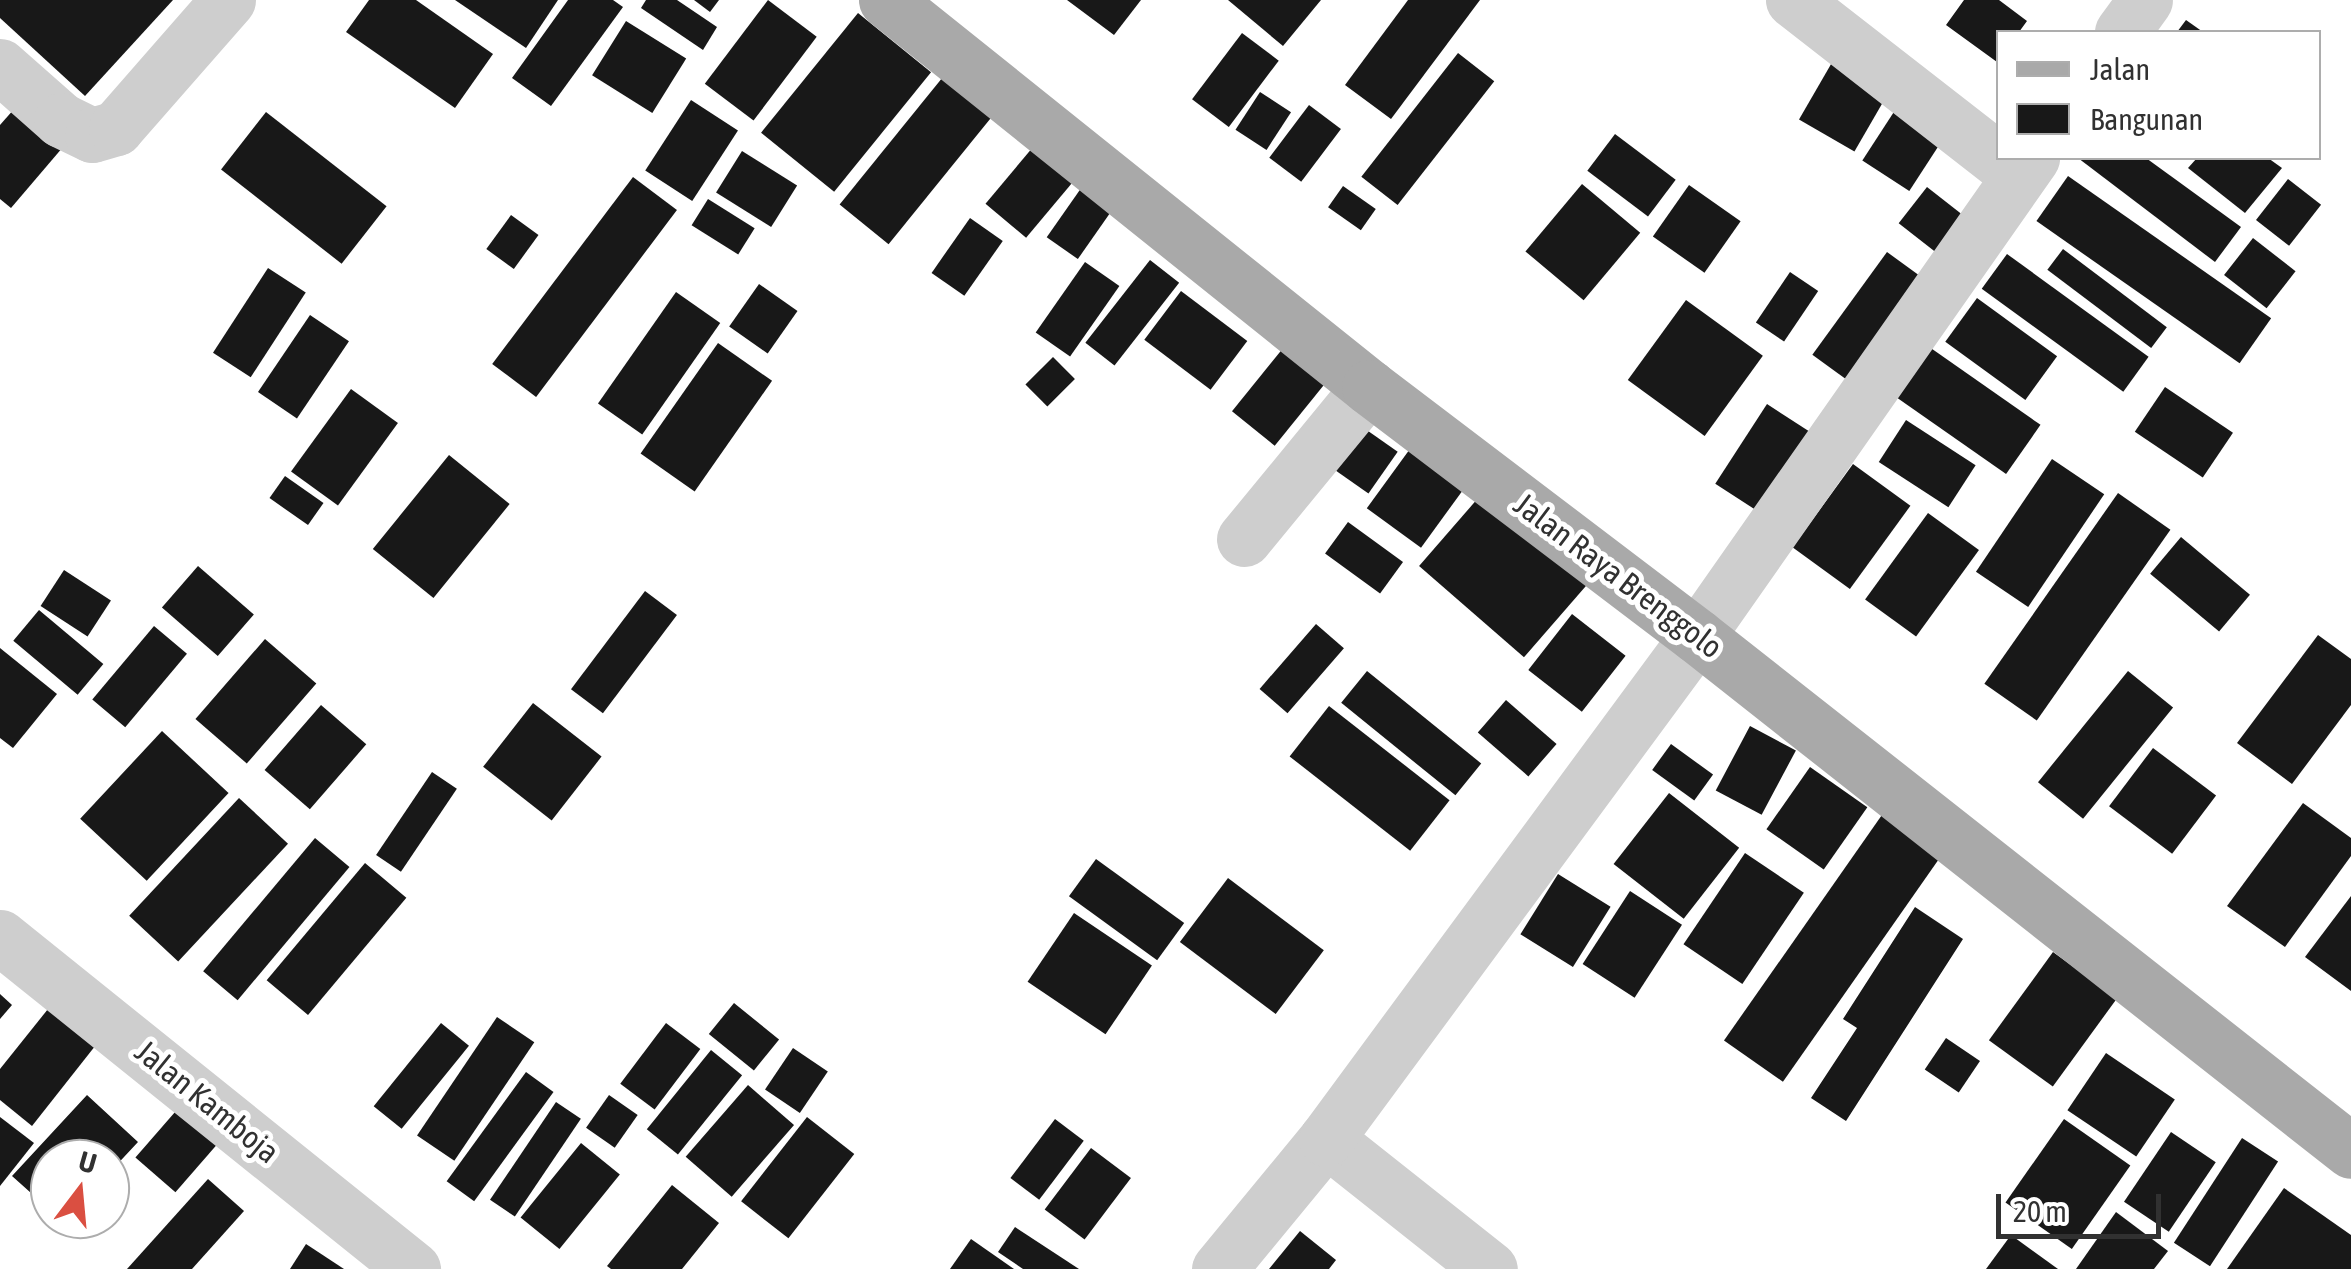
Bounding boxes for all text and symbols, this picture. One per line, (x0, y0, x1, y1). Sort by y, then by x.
legend (1996, 30, 2321, 160)
text: Jalan (2090, 52, 2150, 86)
text: Bangunan (2090, 102, 2203, 136)
street label: Jalan Raya Brenggolo (1506, 485, 1730, 667)
street label: Jalan Kamboja (127, 1032, 287, 1172)
north arrow (30, 1139, 130, 1239)
text: U (75, 1144, 100, 1180)
scale bar (2001, 1174, 2166, 1236)
text: 20 m (2013, 1194, 2067, 1228)

